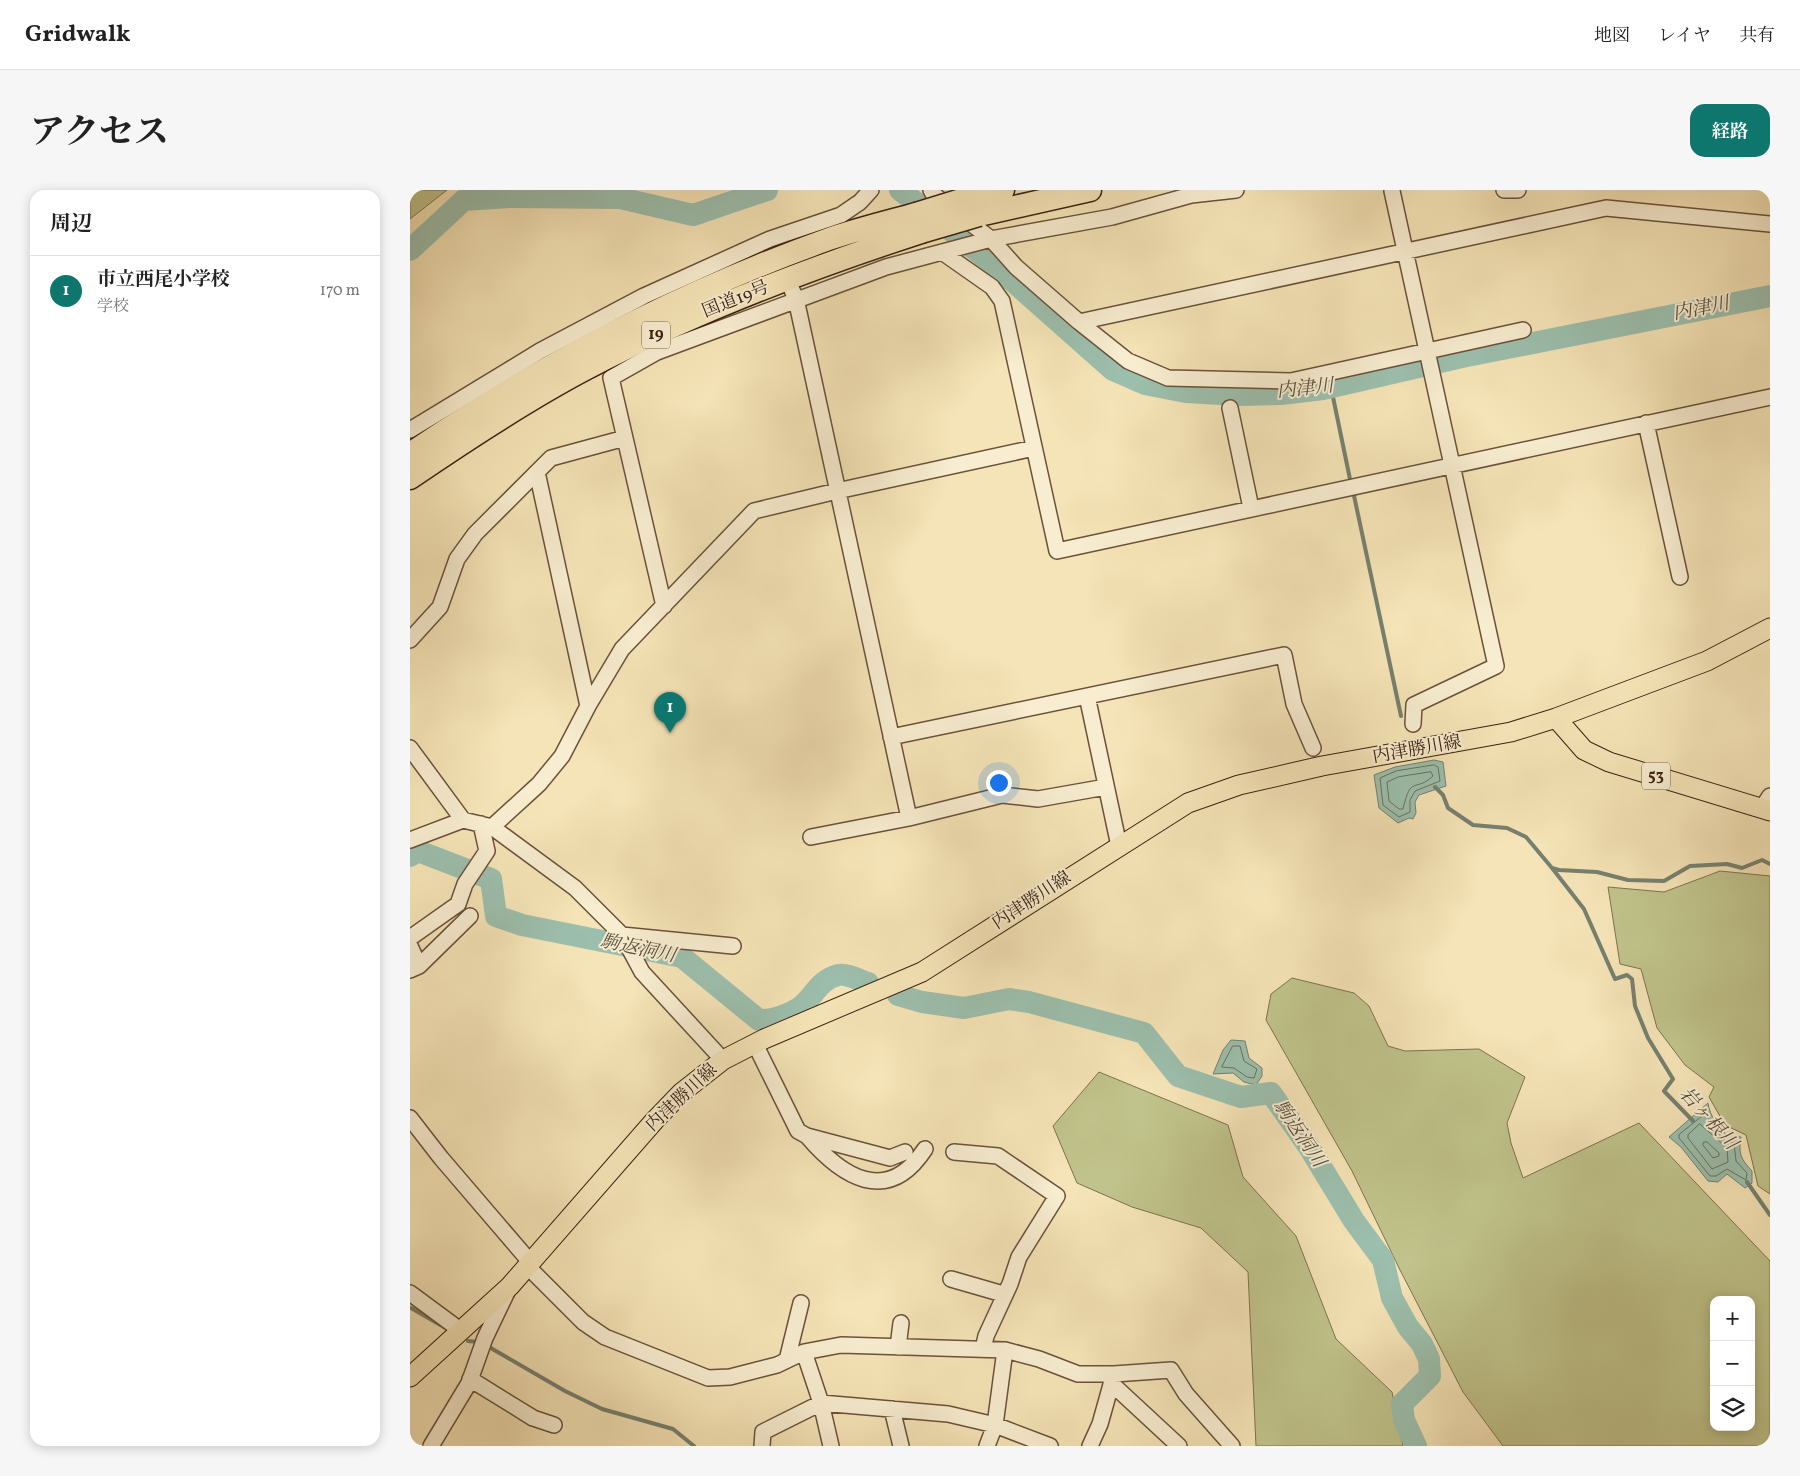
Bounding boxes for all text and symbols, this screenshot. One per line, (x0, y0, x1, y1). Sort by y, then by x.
text: Gridwalk (25, 18, 131, 52)
text: 地図 (1594, 24, 1630, 49)
text: レイヤ (1658, 24, 1711, 49)
text: 共有 (1739, 24, 1775, 49)
button: 経路 (1690, 104, 1770, 157)
text: アクセス (30, 110, 169, 158)
text: 周辺 (50, 210, 92, 239)
text: 市立西尾小学校 (97, 267, 230, 293)
street label: 国道19号 (699, 275, 773, 325)
text: 1 (63, 280, 69, 302)
text: 170 m (320, 280, 360, 302)
water label: 内津川 (1671, 290, 1733, 327)
text: 学校 (97, 296, 129, 318)
road number: 19 (642, 322, 670, 348)
water label: 内津川 (1275, 373, 1337, 405)
pin: 1 (654, 692, 686, 733)
street label: 内津勝川線 (1371, 730, 1463, 770)
road number: 53 (1642, 762, 1670, 790)
your location (986, 770, 1012, 796)
street label: 内津勝川線 (987, 866, 1077, 936)
water label: 駒返洞川 (598, 928, 680, 970)
street label: 内津勝川線 (641, 1058, 723, 1138)
water label: 岩ヶ根川 (1673, 1082, 1744, 1157)
water label: 駒返洞川 (1267, 1095, 1332, 1174)
map controls (1710, 1296, 1755, 1431)
button: + (1710, 1296, 1755, 1341)
button: − (1710, 1341, 1755, 1386)
button: layers (1710, 1386, 1755, 1431)

